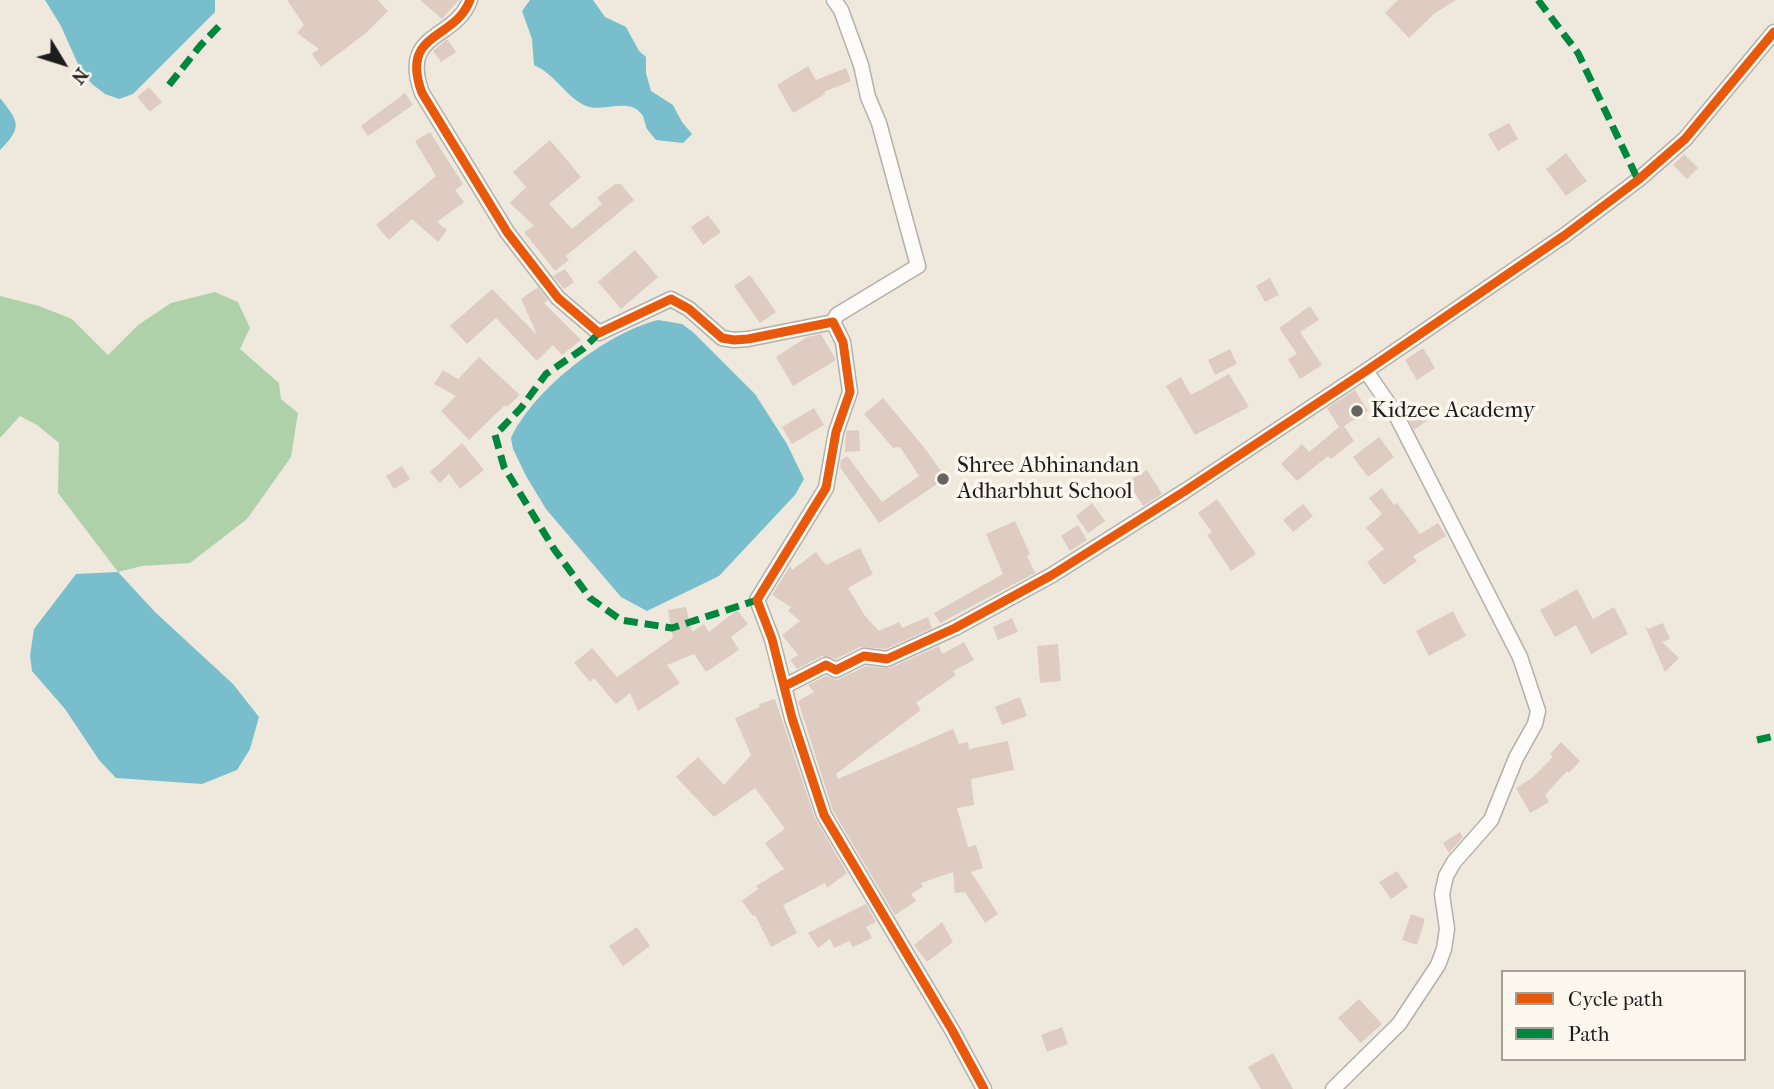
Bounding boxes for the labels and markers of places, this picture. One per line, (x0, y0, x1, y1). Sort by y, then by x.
place label: Kidzee Academy (1371, 397, 1535, 425)
marker: Kidzee Academy (1349, 403, 1365, 419)
place label: Shree Abhinandan Adharbhut School (957, 452, 1139, 506)
marker: Shree Abhinandan Adharbhut School (935, 471, 951, 487)

